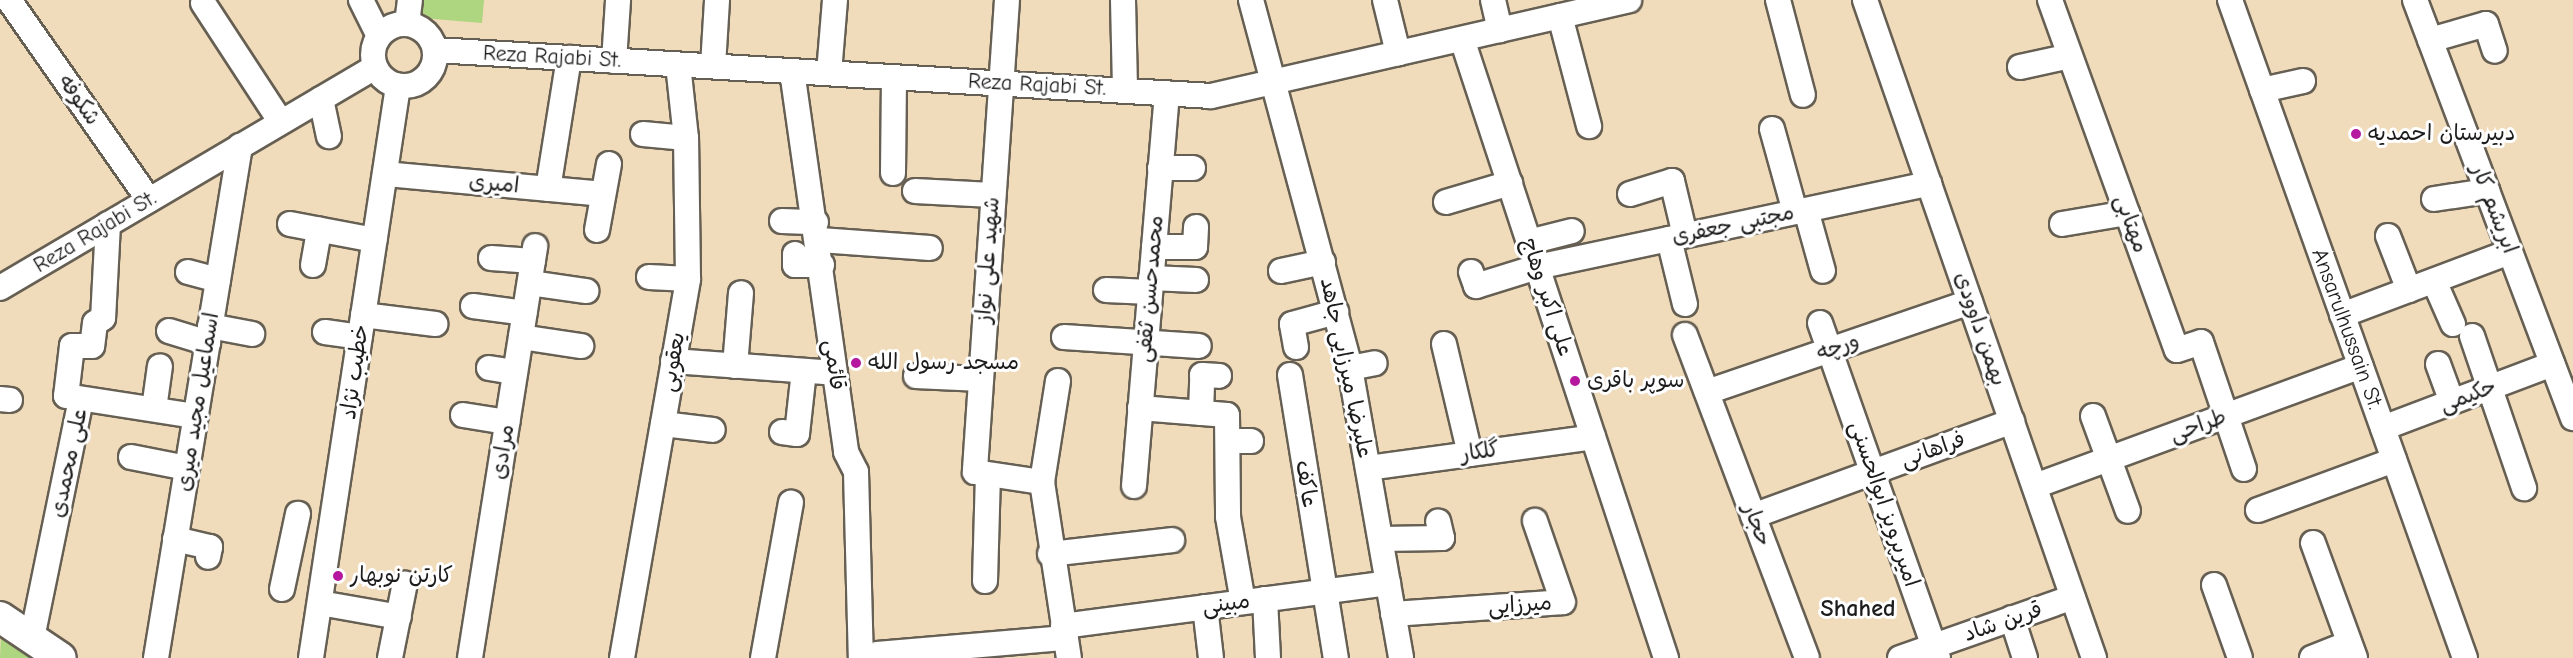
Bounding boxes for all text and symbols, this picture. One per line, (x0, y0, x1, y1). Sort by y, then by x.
street label: Reza Rajabi St. (482, 40, 622, 74)
street label: Reza Rajabi St. (967, 68, 1107, 102)
street label: شکوفه (52, 70, 106, 130)
place label: دبیرستان احمدیه (2368, 121, 2516, 147)
marker: دبیرستان احمدیه (2349, 127, 2363, 141)
street label: ابریشم کار (2465, 161, 2523, 257)
street label: امیری (468, 169, 520, 199)
street label: Reza Rajabi St. (29, 185, 161, 279)
street label: مهتابی (2108, 191, 2154, 257)
street label: شهید علی نواز (970, 196, 1006, 324)
street label: مجتبی جعفری (1669, 199, 1797, 251)
street label: محمدحسن ثقفی (1130, 214, 1170, 364)
street label: علی اکبر وهاج (1515, 234, 1579, 360)
street label: Ansarulhussain St. (2306, 245, 2388, 413)
street label: بهمن داوودی (1948, 269, 2012, 389)
street label: علیرضا میرزایی جاهد (1314, 275, 1378, 461)
street label: اسماعیل مجید میری (171, 311, 225, 493)
street label: خطیب نژاد (335, 323, 375, 421)
street label: ورچه (1813, 327, 1863, 367)
street label: یعقوبی (655, 330, 691, 394)
street label: قائمی (818, 338, 850, 392)
place label: مسجد رسول الله (868, 350, 1019, 376)
marker: مسجد رسول الله (849, 356, 863, 370)
place label: سوپر باقری (1587, 368, 1685, 394)
street label: حکیمی (2436, 373, 2500, 419)
marker: سوپر باقری (1568, 374, 1582, 388)
street label: طراحی (2166, 404, 2230, 448)
street label: علی محمدی (45, 406, 93, 520)
street label: امیرپرویز ابوالحسنی (1843, 418, 1925, 590)
street label: مرادی (486, 423, 520, 481)
street label: فراهانی (1897, 426, 1969, 474)
street label: گلکار (1459, 436, 1501, 468)
street label: عاکف (1289, 458, 1323, 510)
street label: حجار (1737, 500, 1777, 550)
place label: کارتن نوبهار (350, 563, 453, 589)
marker: کارتن نوبهار (331, 569, 345, 583)
street label: مبینی (1200, 588, 1252, 620)
street label: میرزایی (1487, 590, 1553, 620)
district label: Shahed (1821, 595, 1895, 623)
street label: قرین شاد (1960, 596, 2046, 648)

